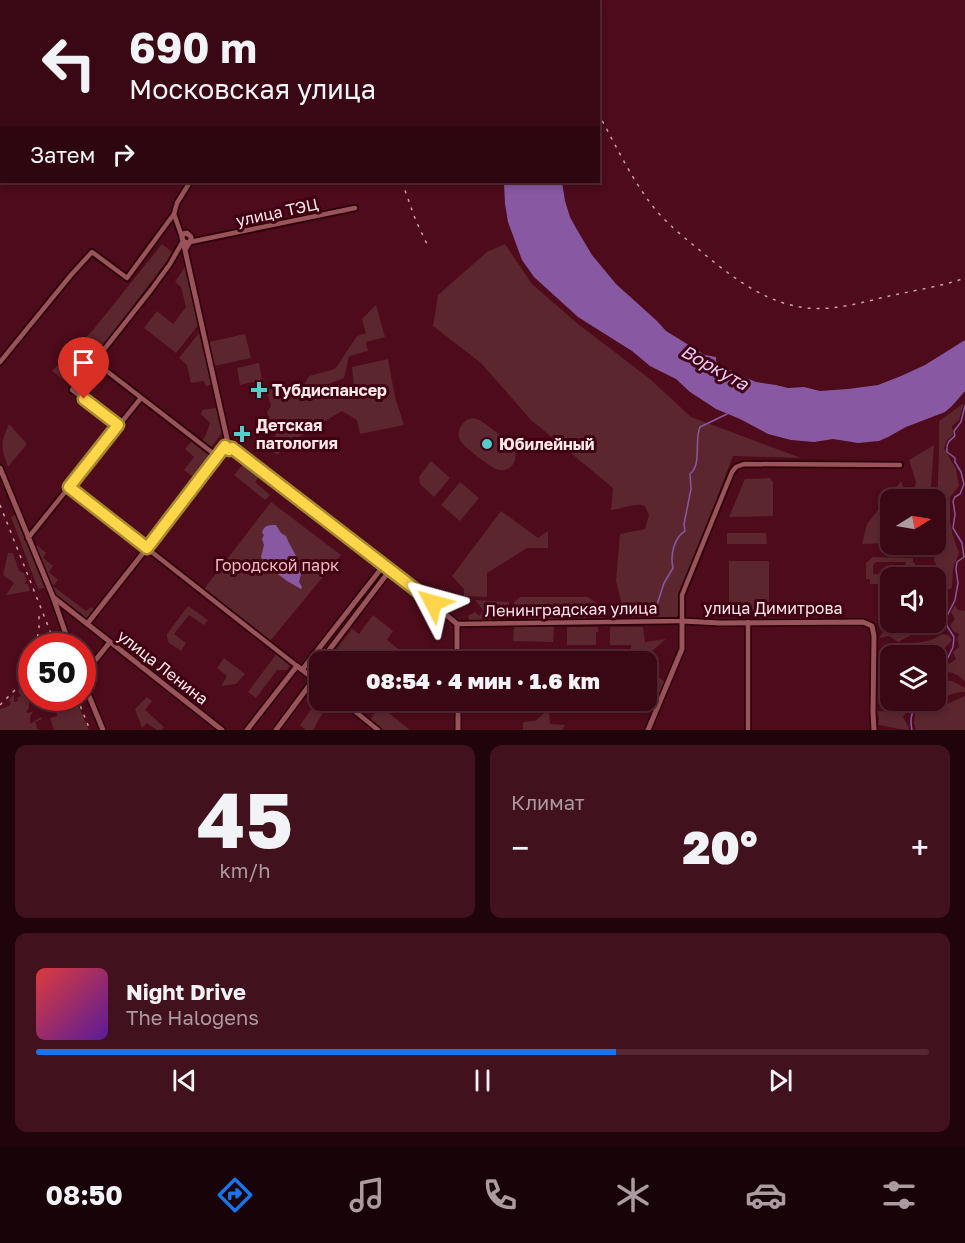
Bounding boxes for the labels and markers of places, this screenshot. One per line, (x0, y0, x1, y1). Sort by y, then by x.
pin (58, 337, 109, 399)
place label: Тубдиспансер (272, 380, 387, 400)
marker: Тубдиспансер (250, 381, 268, 399)
place label: Детская патология (256, 415, 338, 453)
marker: Детская патология (233, 425, 251, 443)
place label: Юбилейный (499, 434, 595, 454)
marker: Юбилейный (480, 437, 494, 451)

